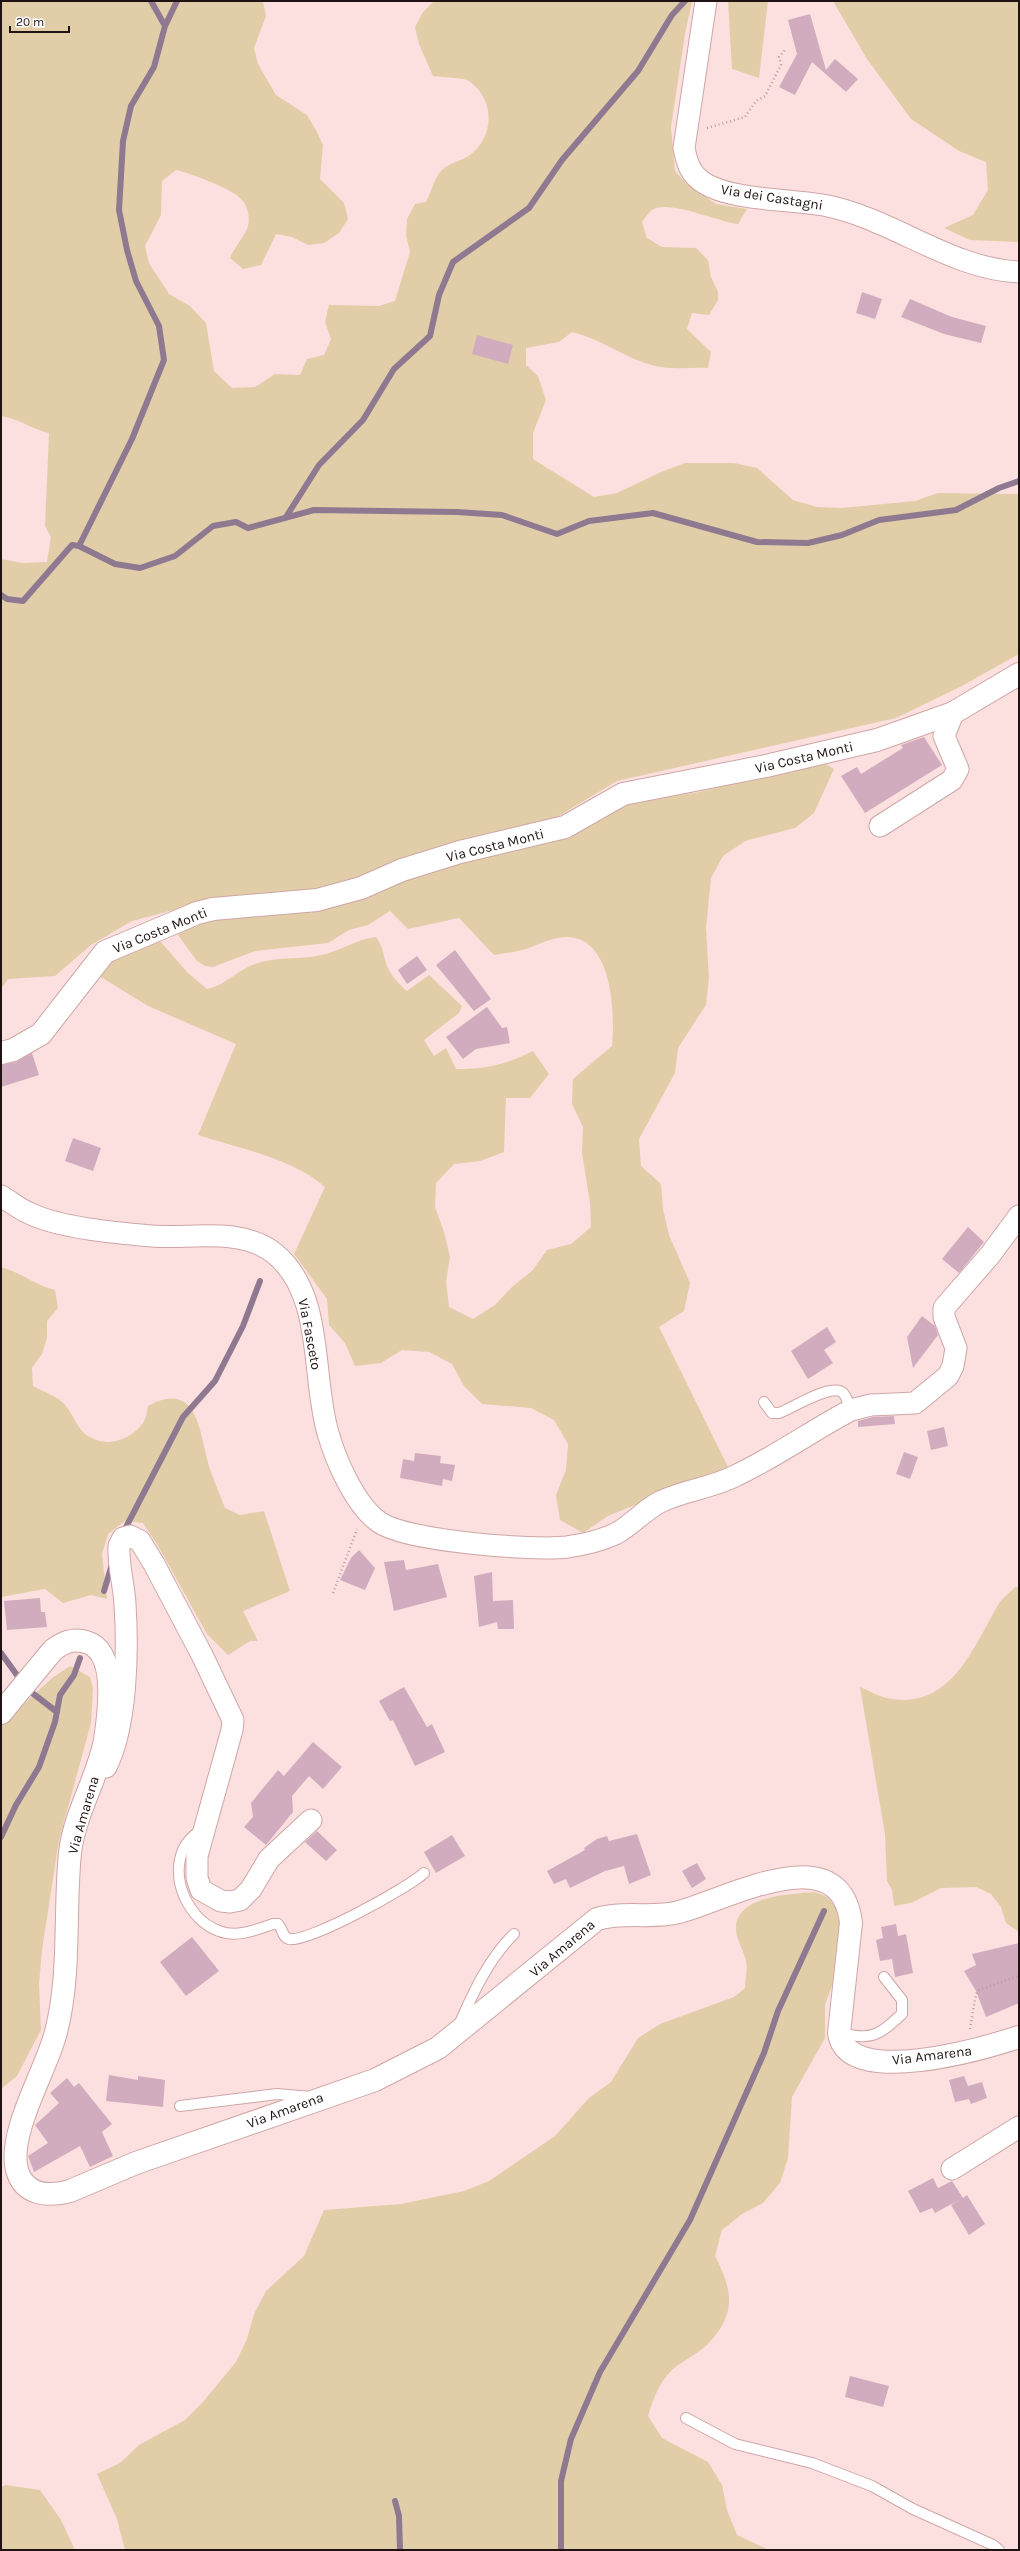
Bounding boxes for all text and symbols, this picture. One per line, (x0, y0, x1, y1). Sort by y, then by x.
scale bar (10, 8, 69, 34)
text: 20 m (16, 15, 44, 29)
street label: Via dei Castagni (720, 181, 824, 214)
street label: Via Costa Monti (753, 738, 855, 777)
street label: Via Costa Monti (444, 825, 546, 866)
street label: Via Costa Monti (110, 904, 210, 957)
street label: Via Fasceto (294, 1297, 325, 1371)
street label: Via Amarena (64, 1774, 103, 1856)
street label: Via Amarena (526, 1916, 599, 1981)
street label: Via Amarena (891, 2042, 973, 2069)
street label: Via Amarena (245, 2089, 326, 2132)

